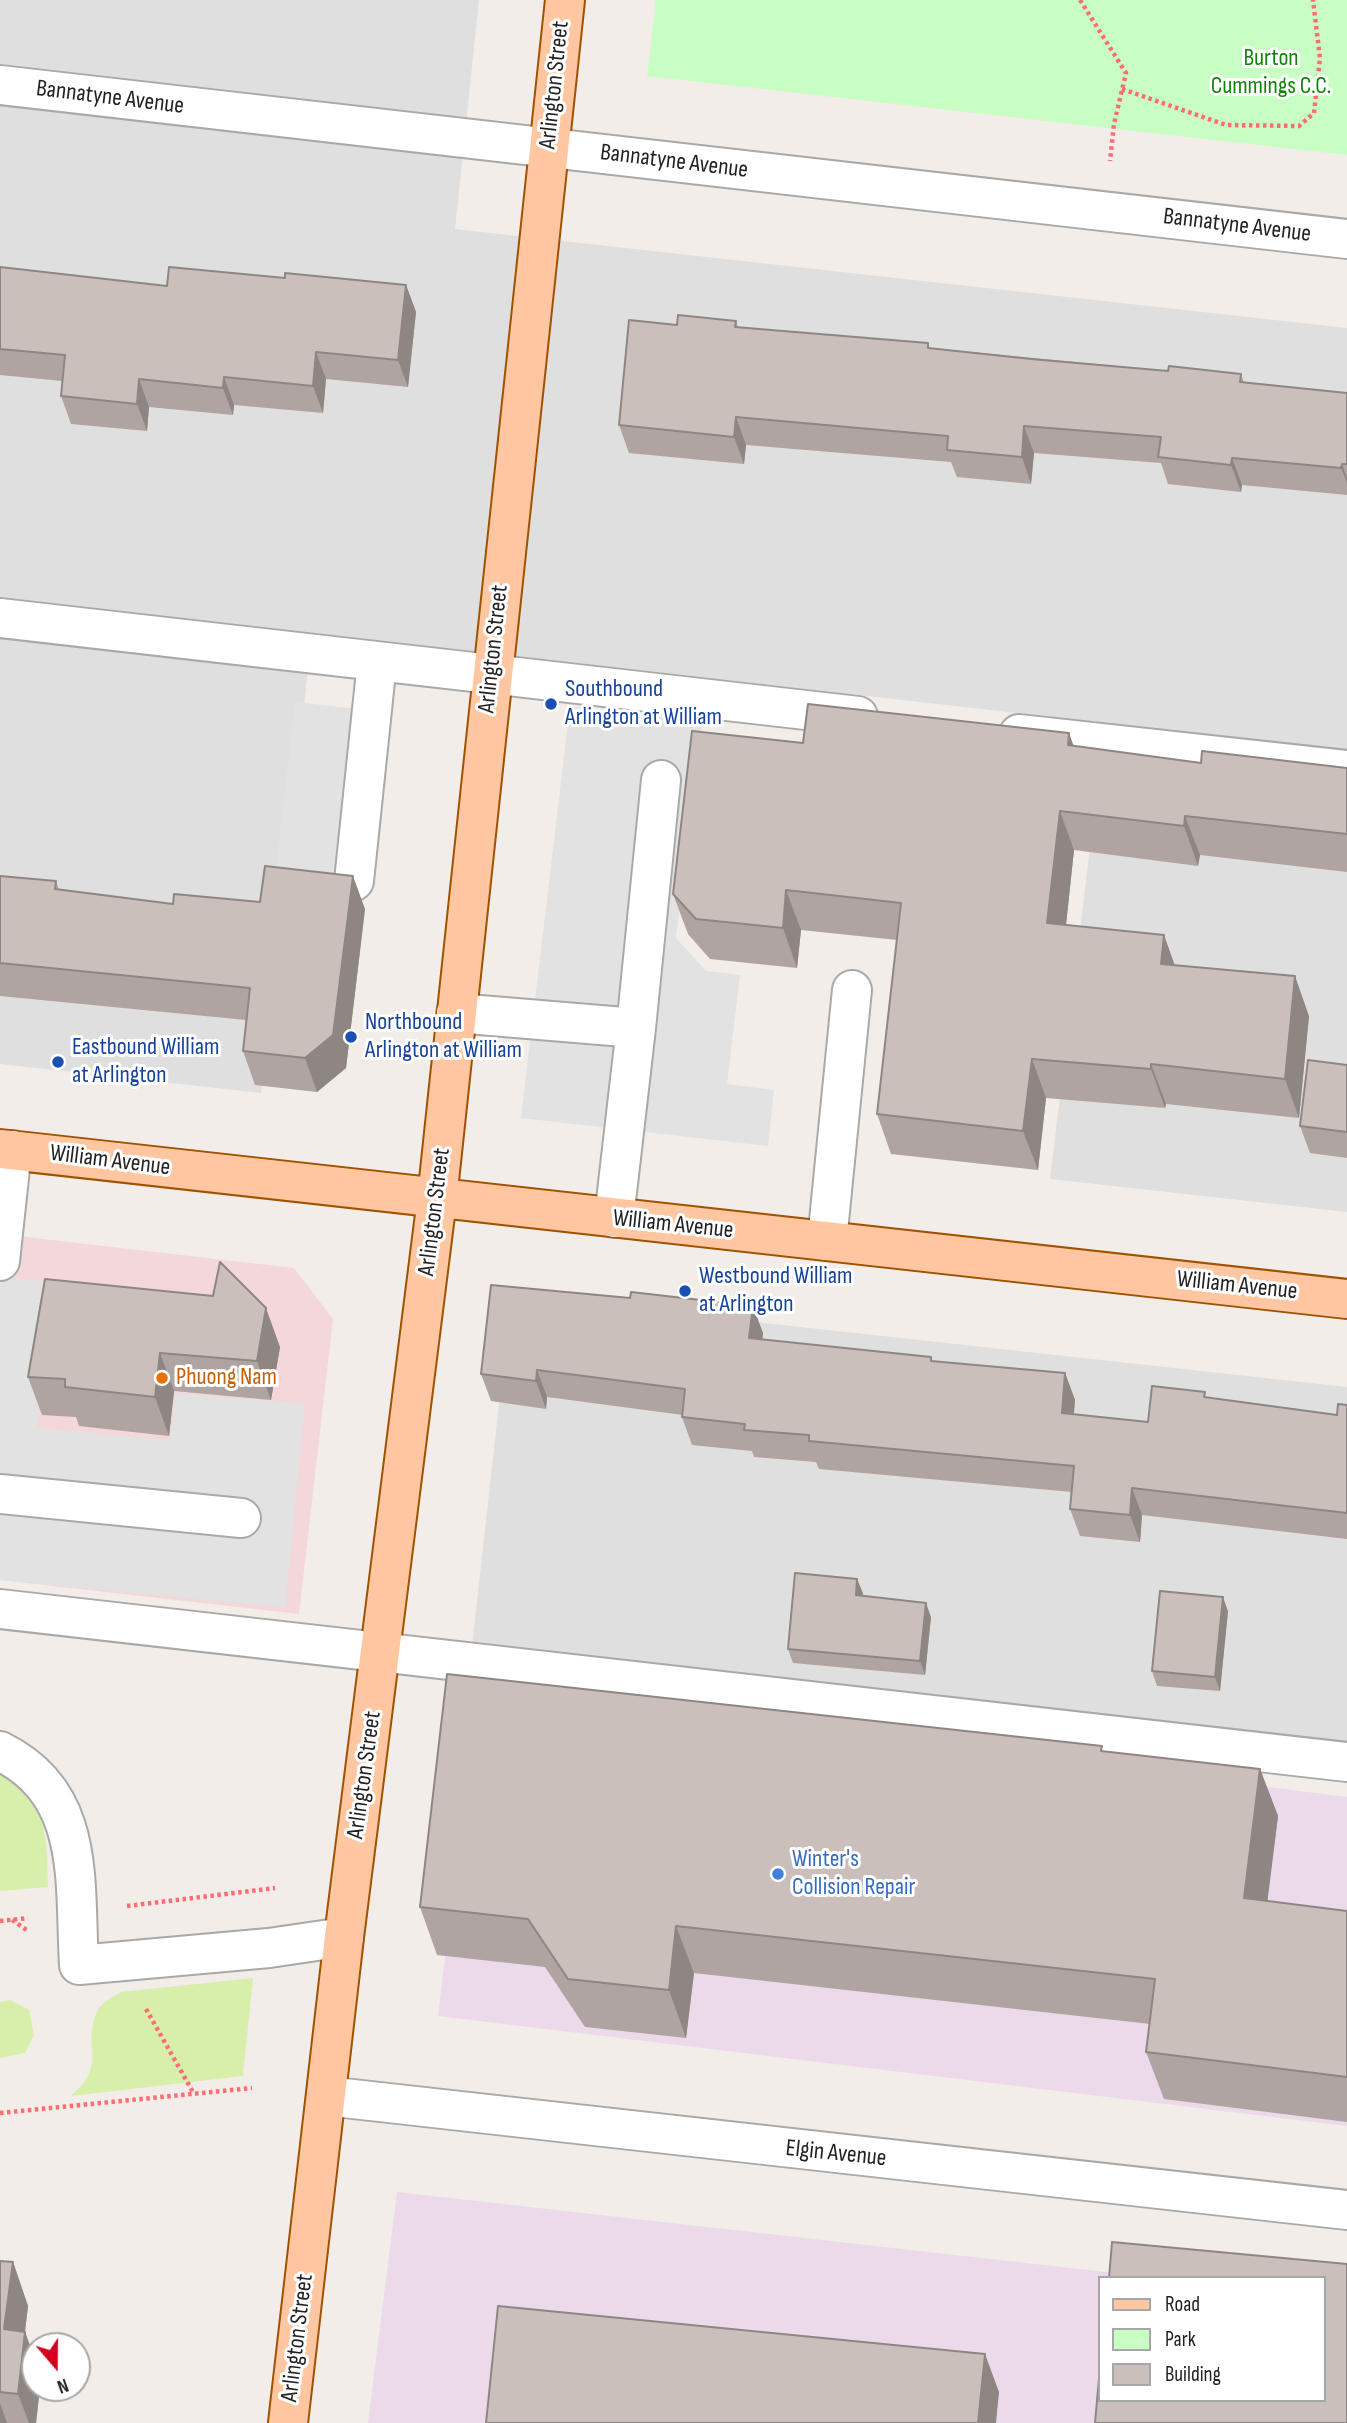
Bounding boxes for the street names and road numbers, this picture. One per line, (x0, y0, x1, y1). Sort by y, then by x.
street label: Arlington Street (534, 20, 576, 150)
street label: Bannatyne Avenue (34, 75, 186, 121)
street label: Bannatyne Avenue (598, 139, 750, 185)
street label: Bannatyne Avenue (1161, 203, 1313, 249)
street label: Arlington Street (473, 584, 515, 714)
street label: William Avenue (48, 1139, 172, 1183)
street label: Arlington Street (413, 1146, 457, 1278)
street label: William Avenue (611, 1204, 735, 1246)
street label: William Avenue (1175, 1265, 1299, 1307)
street label: Arlington Street (342, 1709, 388, 1841)
street label: Elgin Avenue (784, 2134, 888, 2174)
street label: Arlington Street (276, 2272, 320, 2404)

